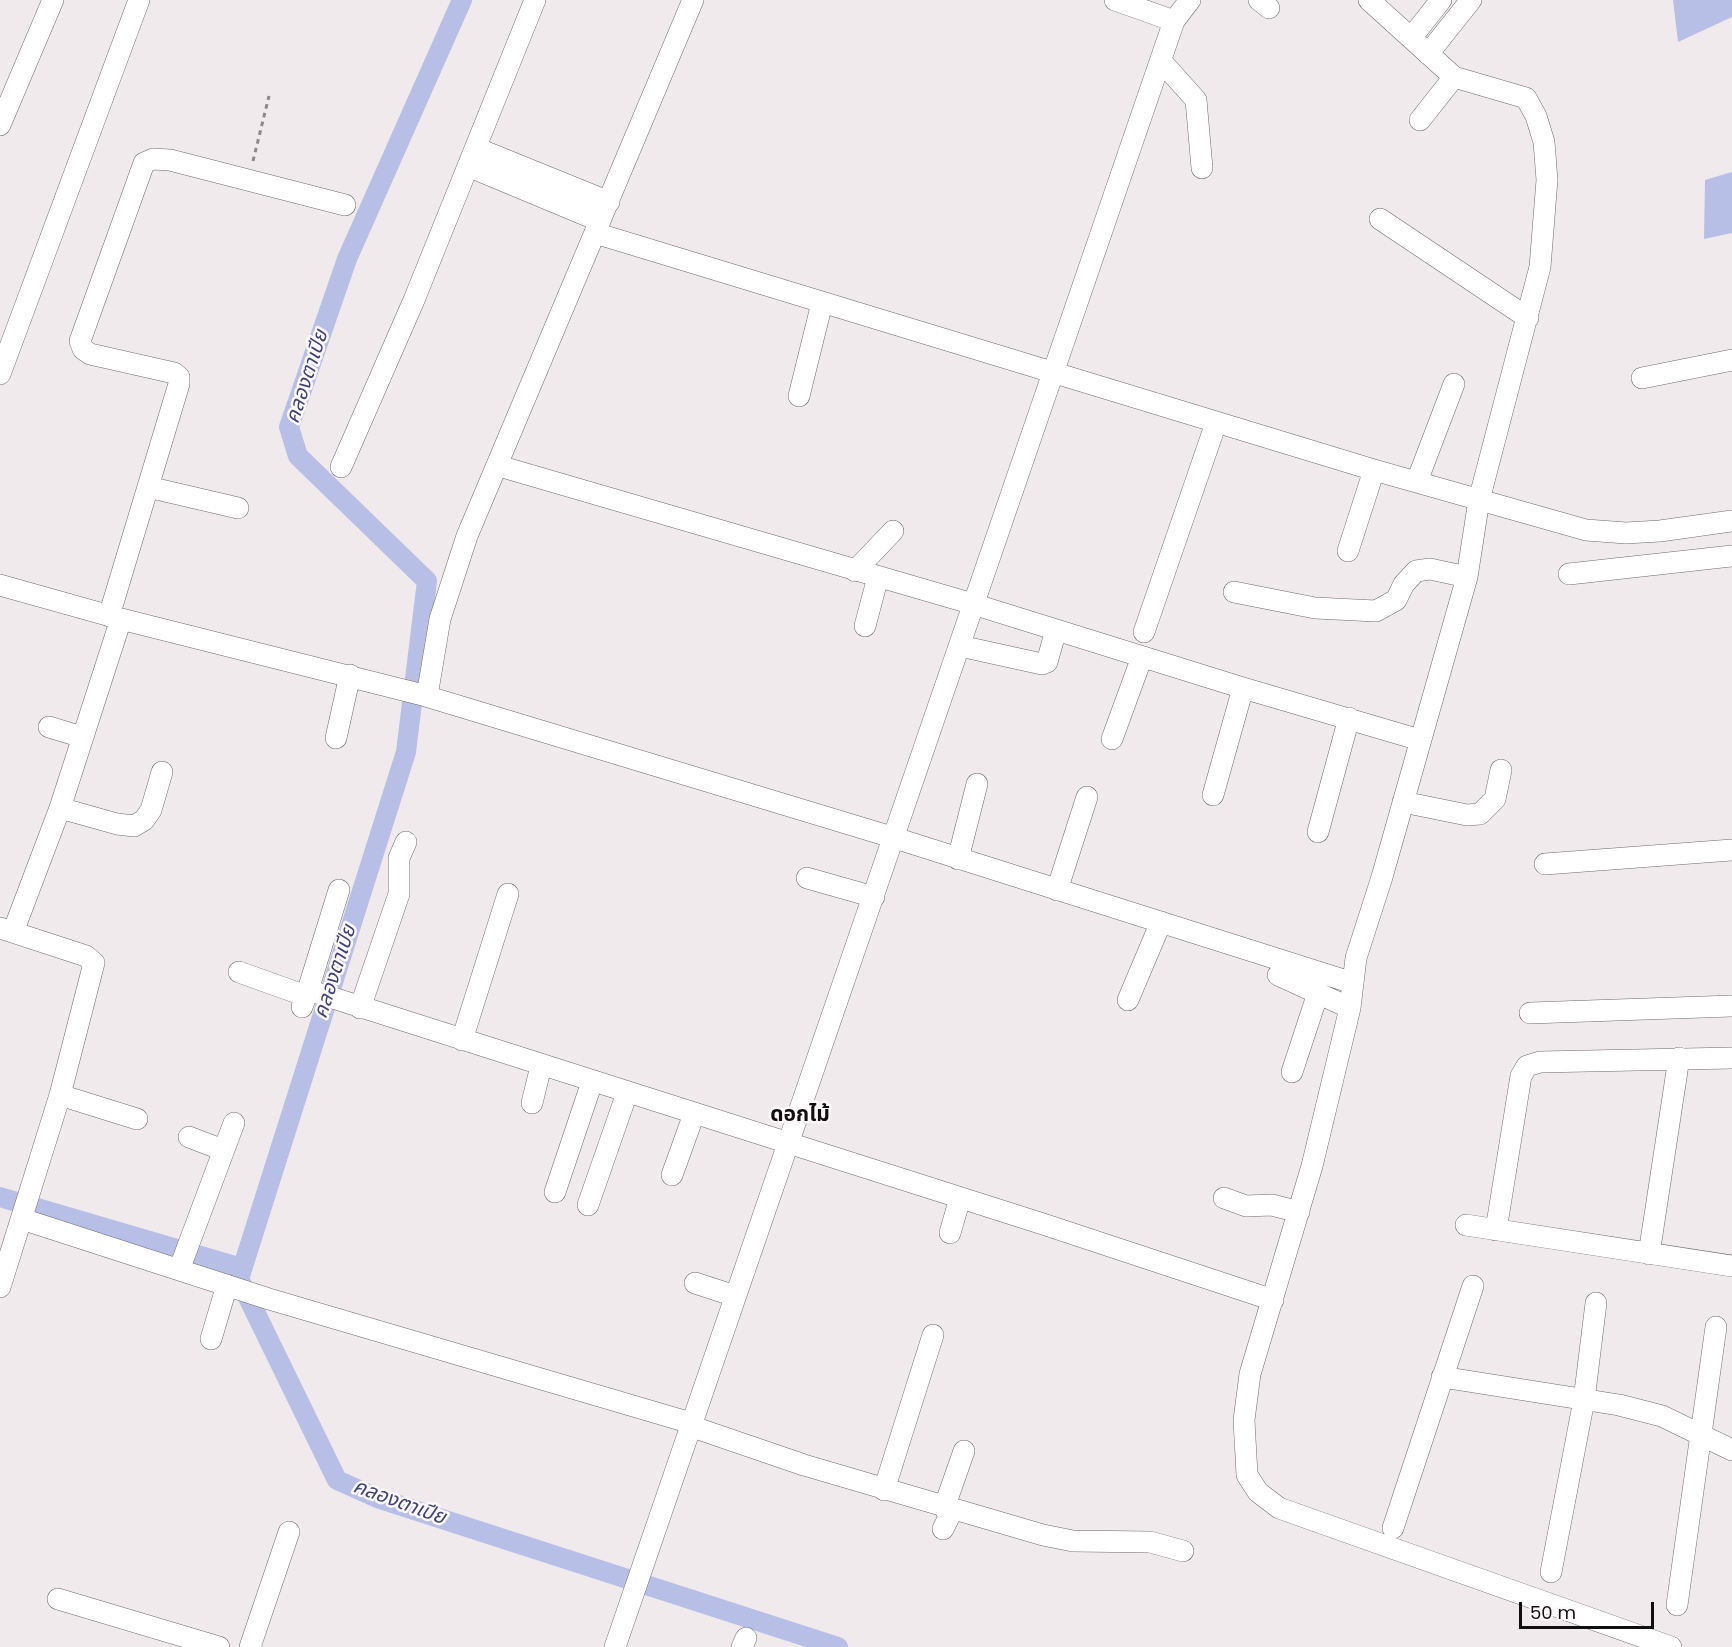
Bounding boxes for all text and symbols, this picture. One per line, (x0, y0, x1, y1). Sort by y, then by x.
water label: คลองตาเปีย (282, 327, 334, 427)
water label: คลองตาเปีย (310, 922, 362, 1022)
district label: ดอกไม้ (770, 1103, 830, 1129)
water label: คลองตาเปีย (350, 1475, 448, 1531)
scale bar (1522, 1590, 1657, 1628)
text: 50 m (1530, 1600, 1576, 1625)

